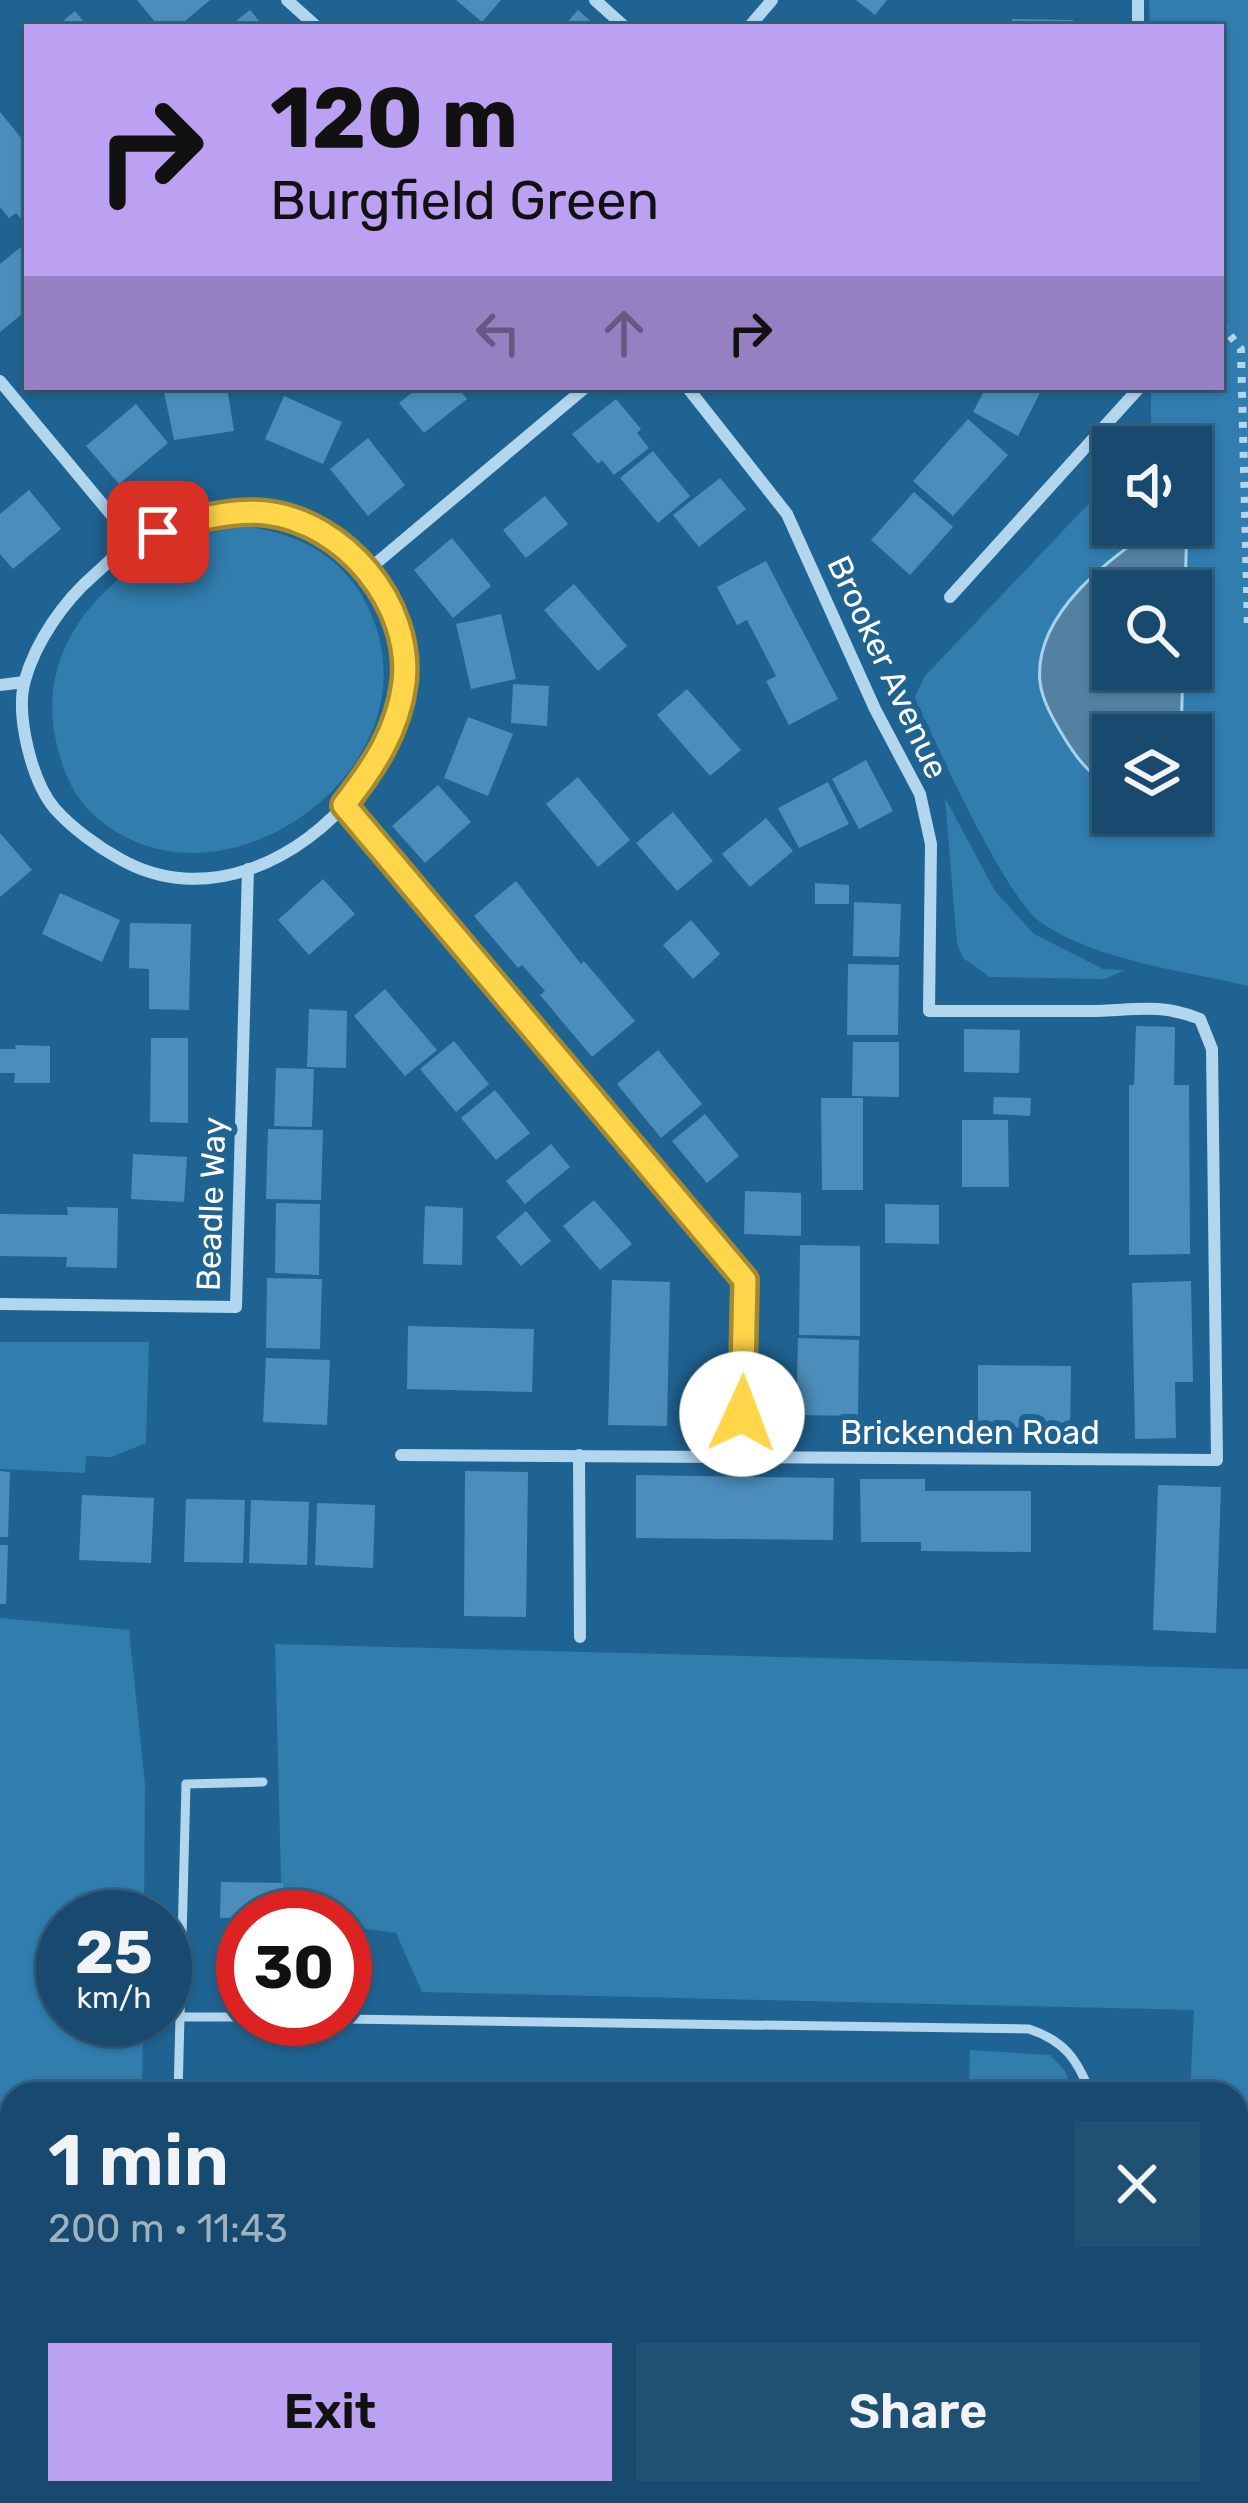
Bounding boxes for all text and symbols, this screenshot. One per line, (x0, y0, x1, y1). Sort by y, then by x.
text: 120 m (270, 68, 518, 168)
icon: right (72, 72, 228, 228)
text: Burgfield Green (270, 169, 659, 233)
icon: left (465, 300, 531, 366)
icon: ahead (591, 300, 657, 366)
icon: right (717, 300, 783, 366)
map controls (1092, 426, 1212, 834)
button: sound (1092, 426, 1212, 546)
pin (107, 481, 209, 583)
icon: arrive (125, 499, 191, 565)
street label: Brooker Avenue (819, 549, 957, 785)
button: search (1092, 570, 1212, 690)
button: layers (1092, 714, 1212, 834)
street label: Beadle Way (188, 1116, 234, 1292)
position arrow (679, 1351, 805, 1477)
street label: Brickenden Road (840, 1413, 1100, 1452)
speed limit sign: 30 (216, 1890, 372, 2046)
text: 25 (75, 1917, 153, 1988)
text: km/h (77, 1980, 151, 2016)
text: 1 min (48, 2118, 229, 2203)
button: close (1074, 2121, 1200, 2247)
text: 200 m · 11:43 (48, 2206, 288, 2252)
button: Exit (48, 2343, 612, 2481)
button: Share (636, 2343, 1200, 2481)

